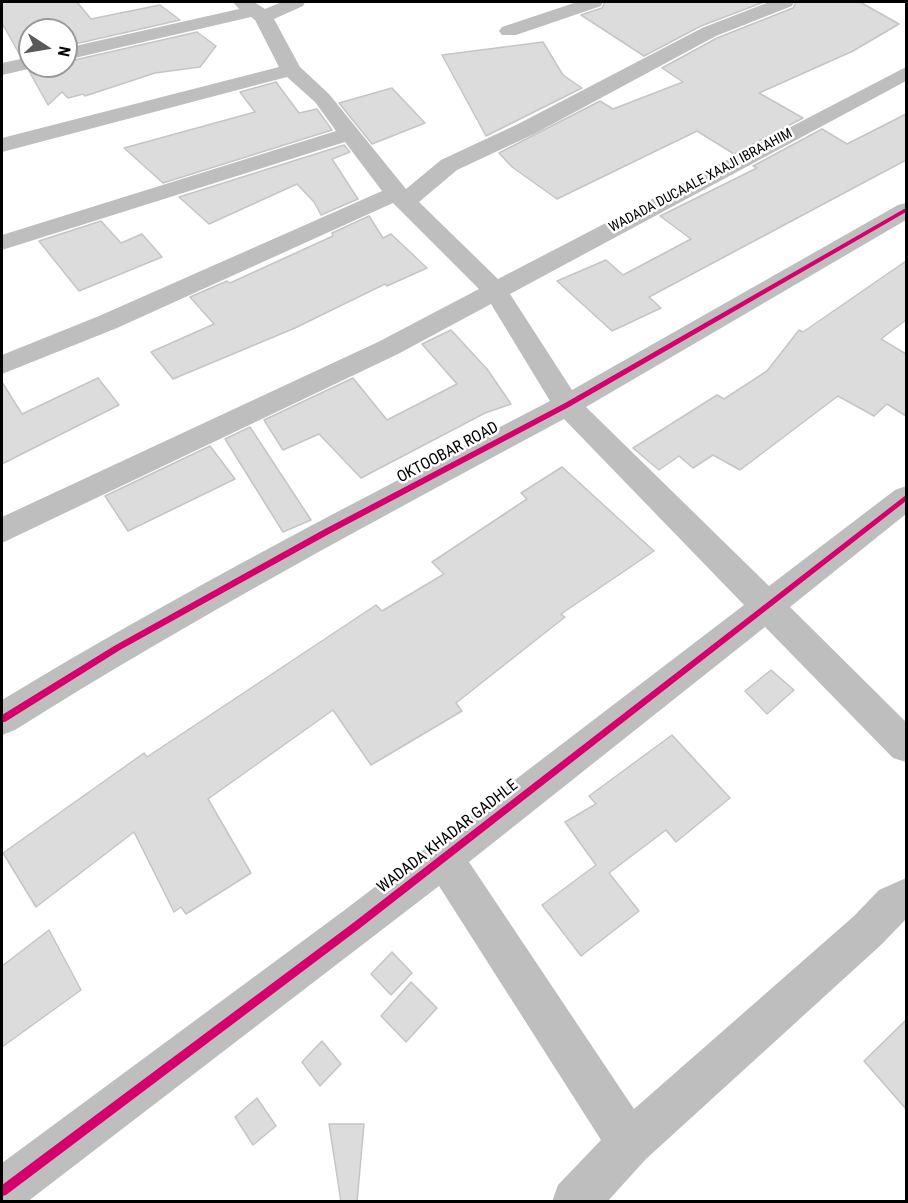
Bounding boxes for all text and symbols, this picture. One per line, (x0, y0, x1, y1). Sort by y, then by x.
north arrow (18, 18, 78, 78)
text: N (54, 45, 74, 58)
street label: WADADA DUCAALE XAAJI IBRAAHIM (607, 125, 795, 237)
street label: OKTOOBAR ROAD (394, 418, 502, 488)
street label: WADADA KHADAR GADHLE (374, 776, 522, 898)

